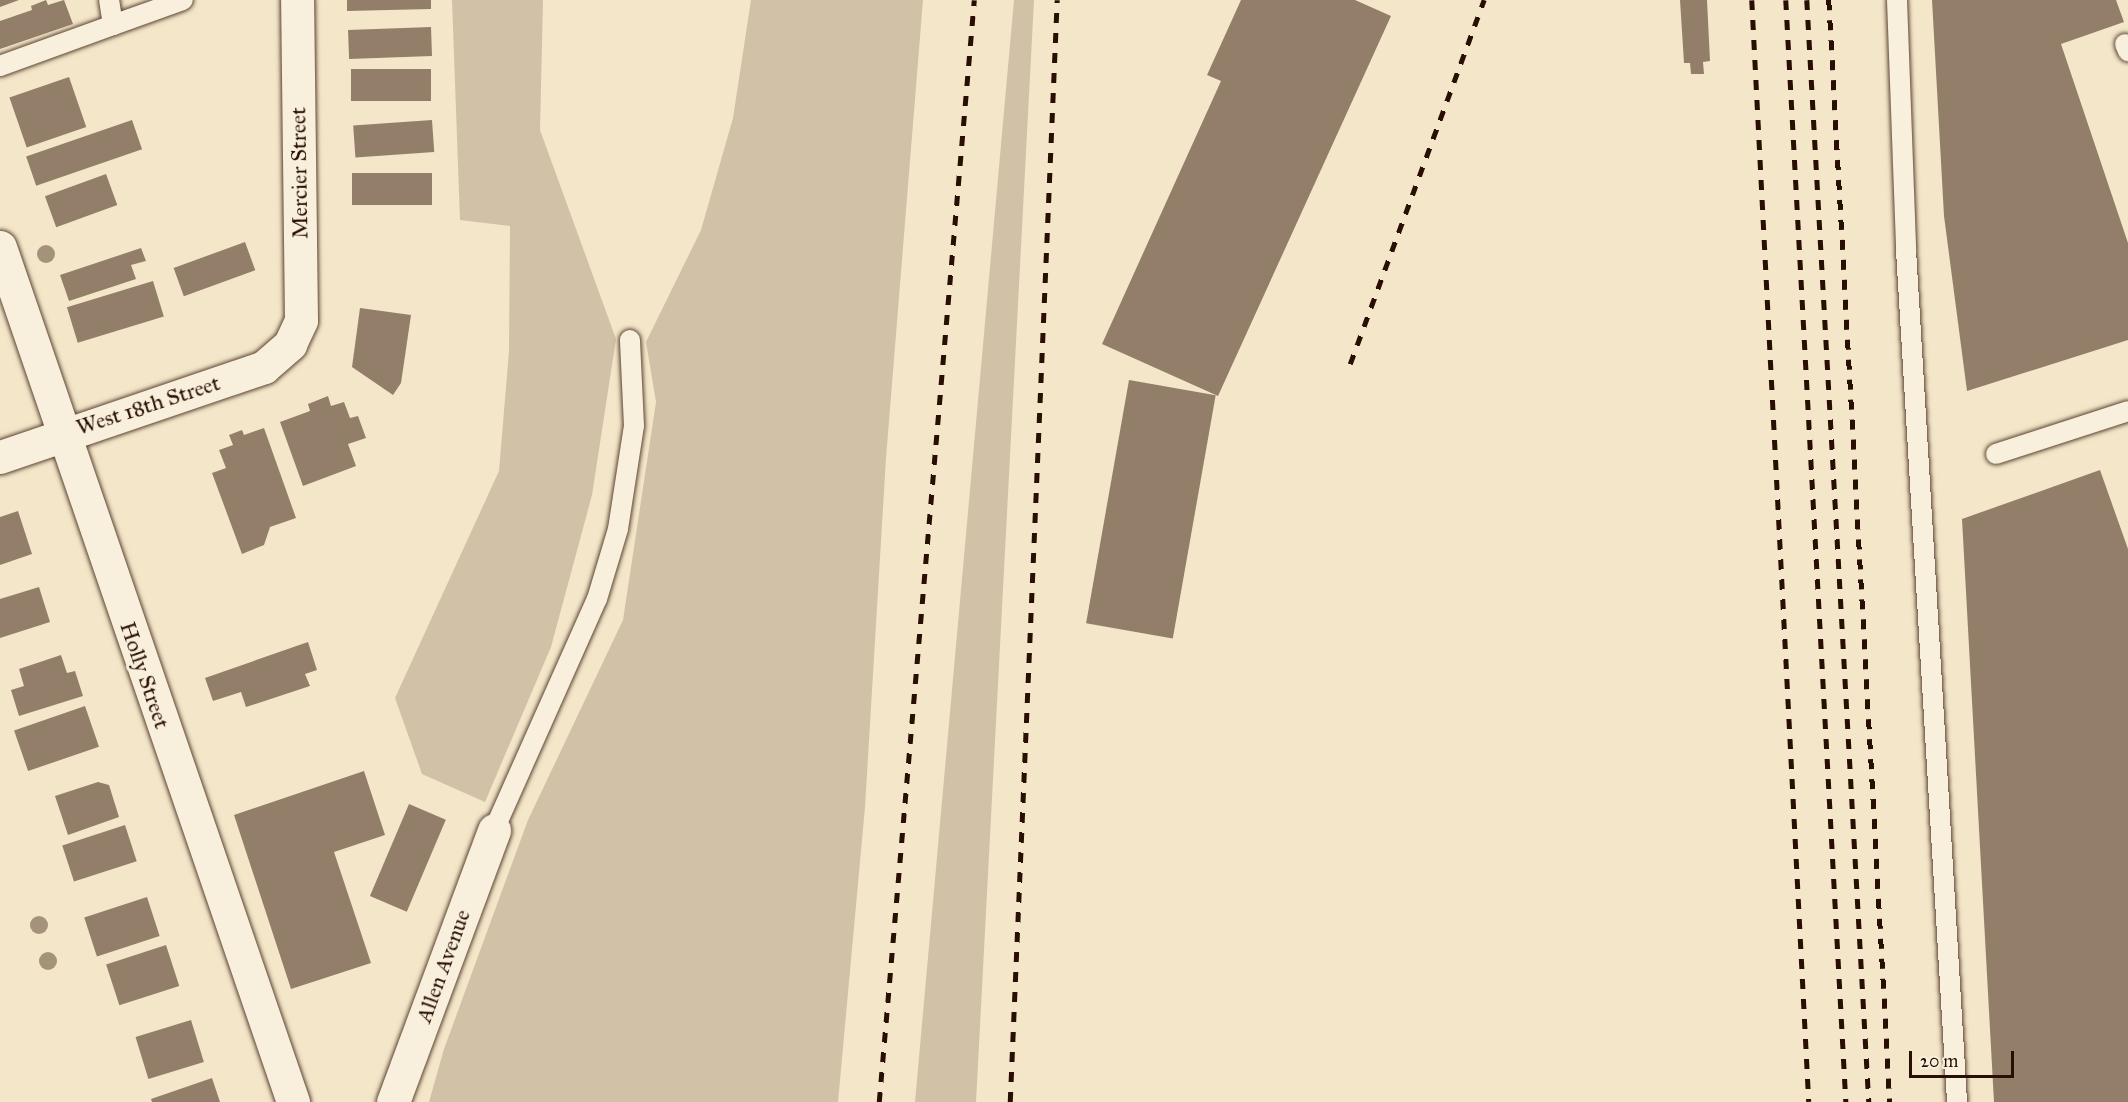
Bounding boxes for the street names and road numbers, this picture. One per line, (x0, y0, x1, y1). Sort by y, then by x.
street label: Mercier Street (285, 107, 313, 239)
street label: West 18th Street (73, 369, 223, 441)
street label: Holly Street (114, 618, 176, 732)
street label: Allen Avenue (410, 906, 476, 1026)

